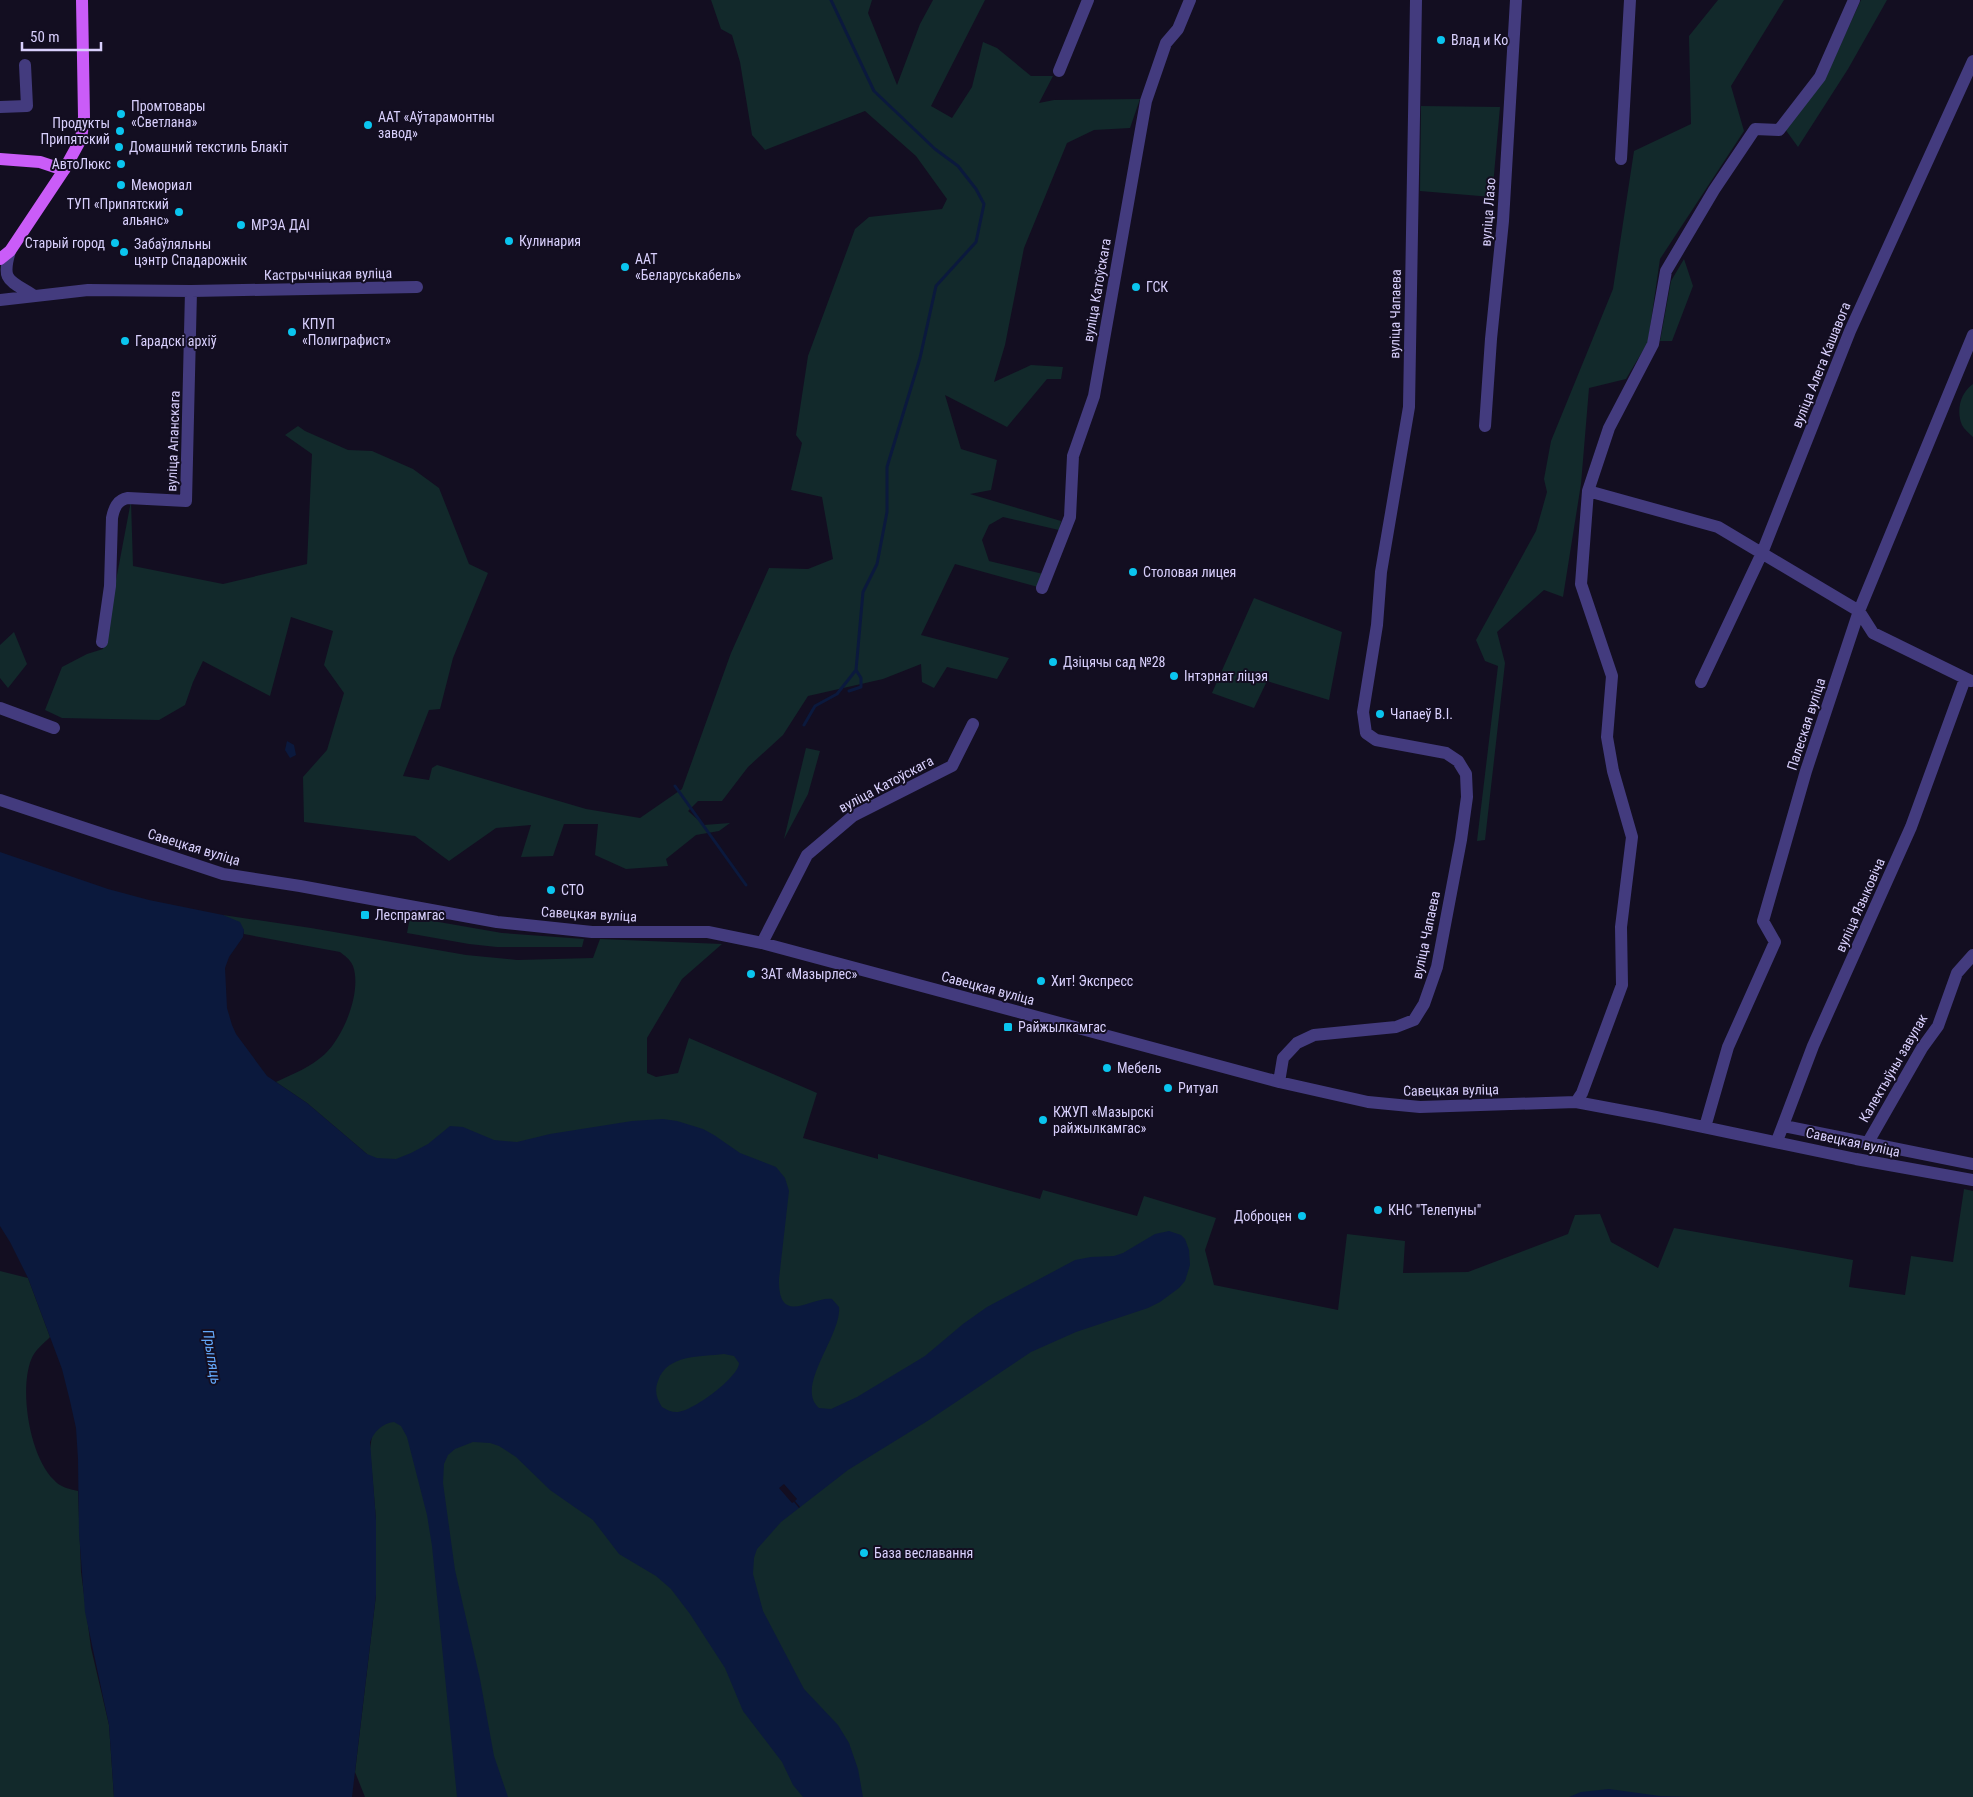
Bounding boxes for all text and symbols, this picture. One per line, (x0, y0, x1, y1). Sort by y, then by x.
scale bar (22, 20, 101, 52)
text: 50 m (30, 28, 60, 46)
place label: Влад и Ко (1451, 32, 1508, 48)
marker: Влад и Ко (1435, 34, 1447, 46)
place label: Промтовары «Светлана» (131, 98, 206, 130)
marker: Промтовары «Светлана» (115, 108, 127, 120)
place label: ААТ «Аўтарамонтны завод» (378, 109, 495, 141)
place label: Продукты Припятский (41, 115, 110, 147)
marker: ААТ «Аўтарамонтны завод» (362, 119, 374, 131)
marker: Продукты Припятский (114, 125, 126, 137)
place label: Домашний текстиль Блакіт (129, 139, 288, 155)
marker: Домашний текстиль Блакіт (113, 141, 125, 153)
place label: АвтоЛюкс (52, 156, 111, 172)
marker: АвтоЛюкс (115, 158, 127, 170)
place label: Мемориал (131, 177, 192, 193)
street label: вуліца Лазо (1478, 177, 1498, 247)
marker: Мемориал (115, 179, 127, 191)
place label: ТУП «Припятский альянс» (67, 196, 169, 228)
marker: ТУП «Припятский альянс» (173, 206, 185, 218)
place label: МРЭА ДАІ (251, 217, 310, 233)
marker: МРЭА ДАІ (235, 219, 247, 231)
place label: Кулинария (519, 233, 581, 249)
place label: Старый город (25, 235, 105, 251)
marker: Кулинария (503, 235, 515, 247)
place label: Забаўляльны цэнтр Спадарожнік (134, 236, 248, 268)
marker: Старый город (109, 237, 121, 249)
street label: вуліца Катоўскага (1080, 237, 1114, 343)
marker: Забаўляльны цэнтр Спадарожнік (118, 246, 130, 258)
place label: ААТ «Беларуськабель» (635, 251, 741, 283)
marker: ААТ «Беларуськабель» (619, 261, 631, 273)
street label: Кастрычніцкая вуліца (264, 265, 392, 283)
street label: вуліца Чапаева (1386, 269, 1404, 359)
place label: ГСК (1146, 279, 1168, 295)
marker: ГСК (1130, 281, 1142, 293)
street label: вуліца Алега Кашавога (1788, 300, 1854, 430)
place label: КПУП «Полиграфист» (302, 316, 391, 348)
marker: КПУП «Полиграфист» (286, 326, 298, 338)
place label: Гарадскі архіў (135, 333, 217, 349)
marker: Гарадскі архіў (119, 335, 131, 347)
street label: вуліца Апанскага (163, 390, 183, 492)
place label: Столовая лицея (1143, 564, 1236, 580)
marker: Столовая лицея (1127, 566, 1139, 578)
place label: Дзіцячы сад №28 (1063, 654, 1166, 670)
marker: Дзіцячы сад №28 (1047, 656, 1059, 668)
place label: Інтэрнат ліцэя (1184, 668, 1268, 684)
marker: Інтэрнат ліцэя (1168, 670, 1180, 682)
street label: Палеская вуліца (1784, 676, 1828, 772)
place label: Чапаеў В.І. (1390, 706, 1453, 722)
marker: Чапаеў В.І. (1374, 708, 1386, 720)
street label: вуліца Катоўскага (836, 752, 936, 816)
street label: Савецкая вуліца (146, 825, 242, 869)
street label: вуліца Языковіча (1832, 856, 1888, 954)
place label: СТО (561, 882, 584, 898)
marker: СТО (545, 884, 557, 896)
street label: вуліца Чапаева (1409, 890, 1443, 980)
street label: Савецкая вуліца (541, 904, 637, 924)
place label: Леспрамгас (375, 907, 445, 923)
marker: Леспрамгас (359, 909, 371, 921)
place label: ЗАТ «Мазырлес» (761, 966, 858, 982)
marker: ЗАТ «Мазырлес» (745, 968, 757, 980)
street label: Савецкая вуліца (940, 968, 1036, 1008)
place label: Хит! Экспресс (1051, 973, 1133, 989)
marker: Хит! Экспресс (1035, 975, 1047, 987)
street label: Калектыўны завулак (1856, 1011, 1931, 1125)
place label: Райжылкамгас (1018, 1019, 1106, 1035)
marker: Райжылкамгас (1002, 1021, 1014, 1033)
place label: Мебель (1117, 1060, 1162, 1076)
marker: Мебель (1101, 1062, 1113, 1074)
place label: Ритуал (1178, 1080, 1219, 1096)
street label: Савецкая вуліца (1403, 1081, 1499, 1099)
marker: Ритуал (1162, 1082, 1174, 1094)
place label: КЖУП «Мазырскі райжылкамгас» (1053, 1104, 1154, 1136)
marker: КЖУП «Мазырскі райжылкамгас» (1037, 1114, 1049, 1126)
street label: Савецкая вуліца (1804, 1124, 1902, 1160)
place label: КНС "Телепуны" (1388, 1202, 1481, 1218)
marker: КНС "Телепуны" (1372, 1204, 1384, 1216)
place label: Доброцен (1234, 1208, 1292, 1224)
marker: Доброцен (1296, 1210, 1308, 1222)
water label: Прыпяць (199, 1328, 225, 1386)
place label: База веславання (874, 1545, 973, 1561)
marker: База веславання (858, 1547, 870, 1559)

